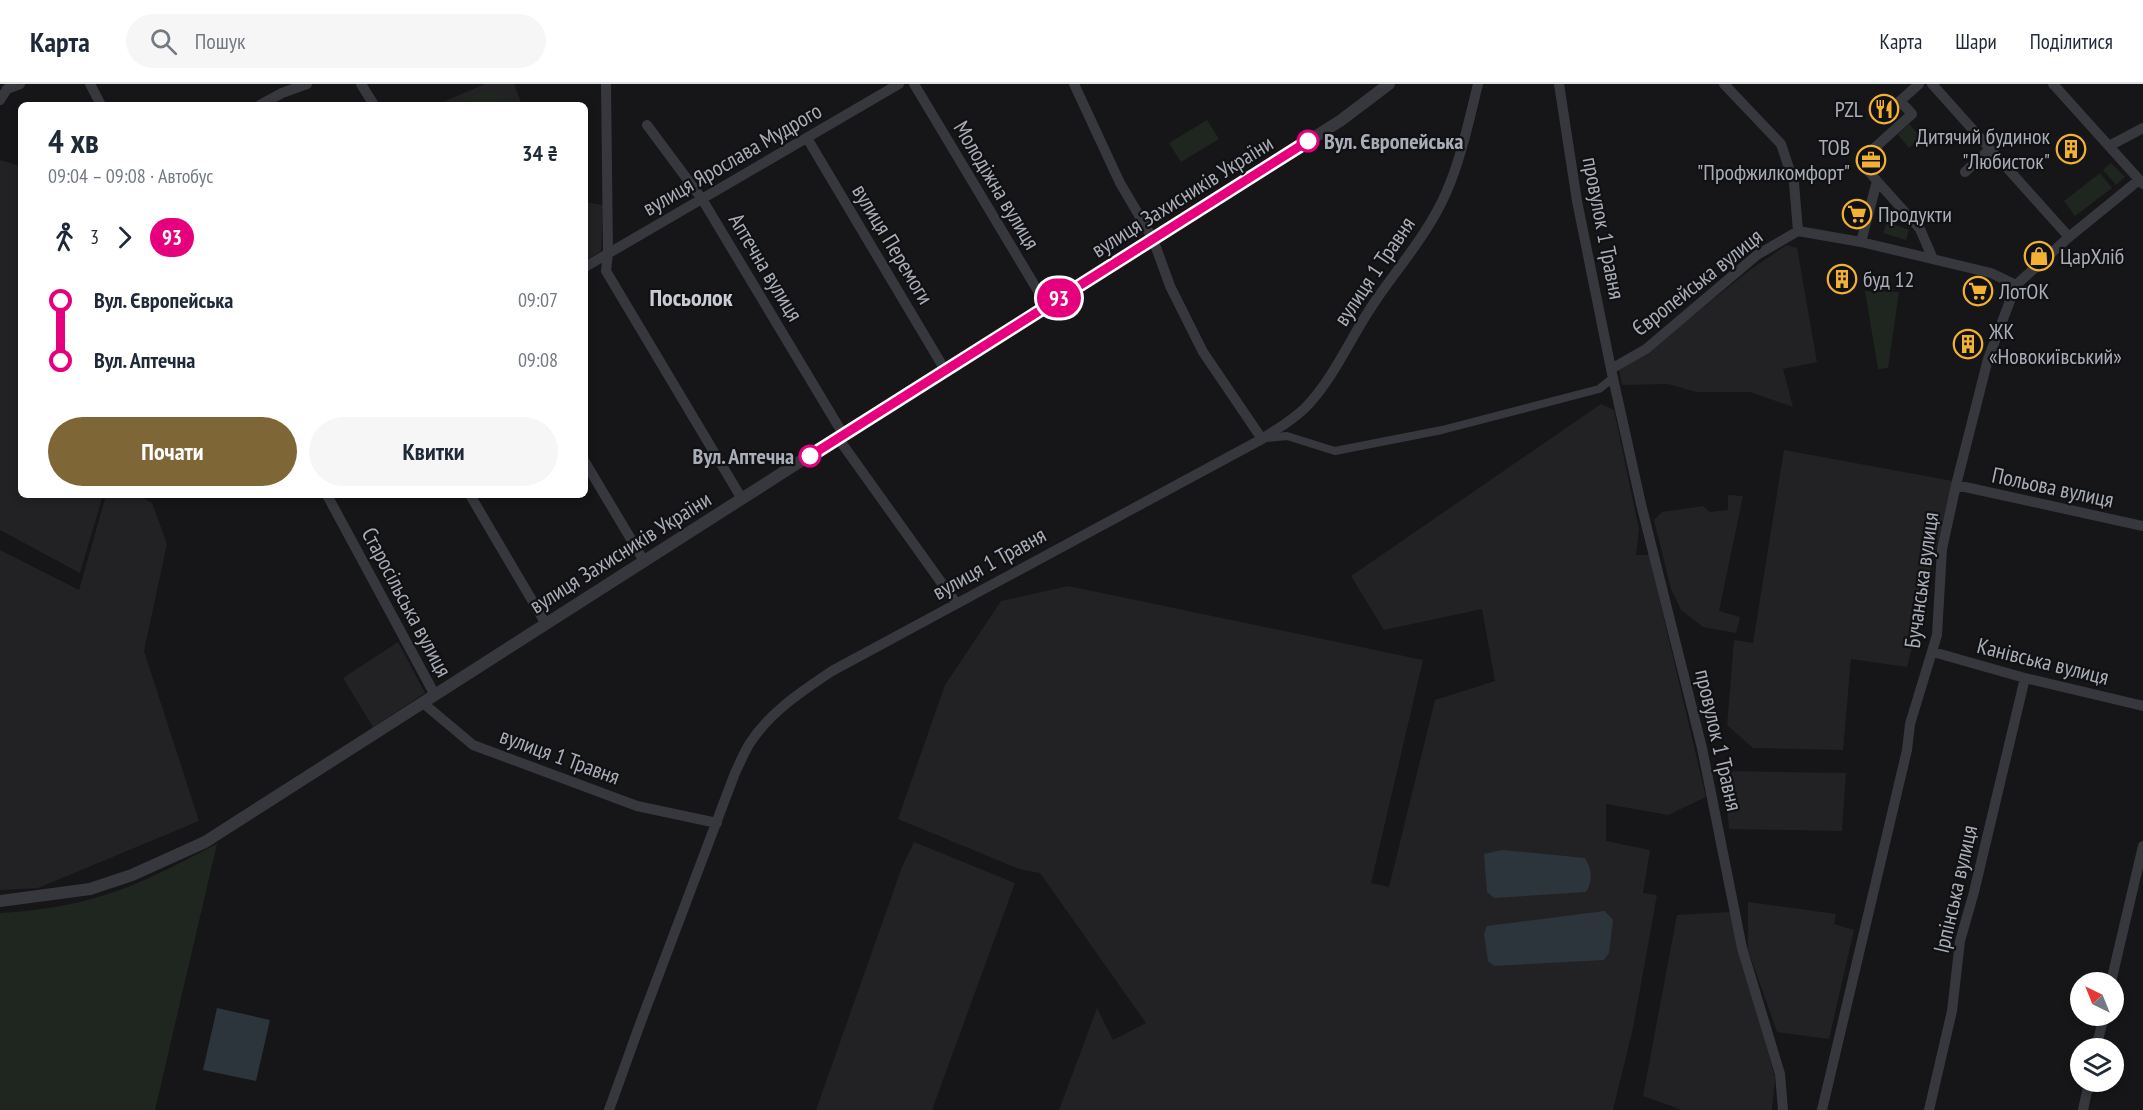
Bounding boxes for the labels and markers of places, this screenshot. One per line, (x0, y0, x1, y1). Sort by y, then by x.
restaurant icon: PZL (1868, 93, 1900, 125)
place label: PZL (1835, 95, 1863, 123)
place label: Дитячий будинок "Любисток" (1916, 122, 2050, 175)
place label: Вул. Європейська (1324, 127, 1463, 155)
marker: Вул. Європейська (1297, 130, 1319, 152)
place label: ТОВ "Профжилкомфорт" (1697, 133, 1850, 186)
building icon: Дитячий будинок "Любисток" (2055, 133, 2087, 165)
office icon: ТОВ "Профжилкомфорт" (1855, 144, 1887, 176)
supermarket icon: Продукти (1841, 198, 1873, 230)
place label: Продукти (1878, 200, 1952, 228)
shop icon: ЦарХліб (2023, 240, 2055, 272)
place label: ЦарХліб (2060, 242, 2124, 270)
building icon: буд 12 (1826, 263, 1858, 295)
place label: буд 12 (1863, 265, 1914, 293)
supermarket icon: ЛотОК (1962, 275, 1994, 307)
place label: ЛотОК (1998, 277, 2049, 305)
place label: ЖК «Новокиївський» (1988, 317, 2122, 370)
building icon: ЖК «Новокиївський» (1952, 328, 1984, 360)
place label: Вул. Аптечна (693, 442, 794, 470)
marker: Вул. Аптечна (799, 445, 821, 467)

